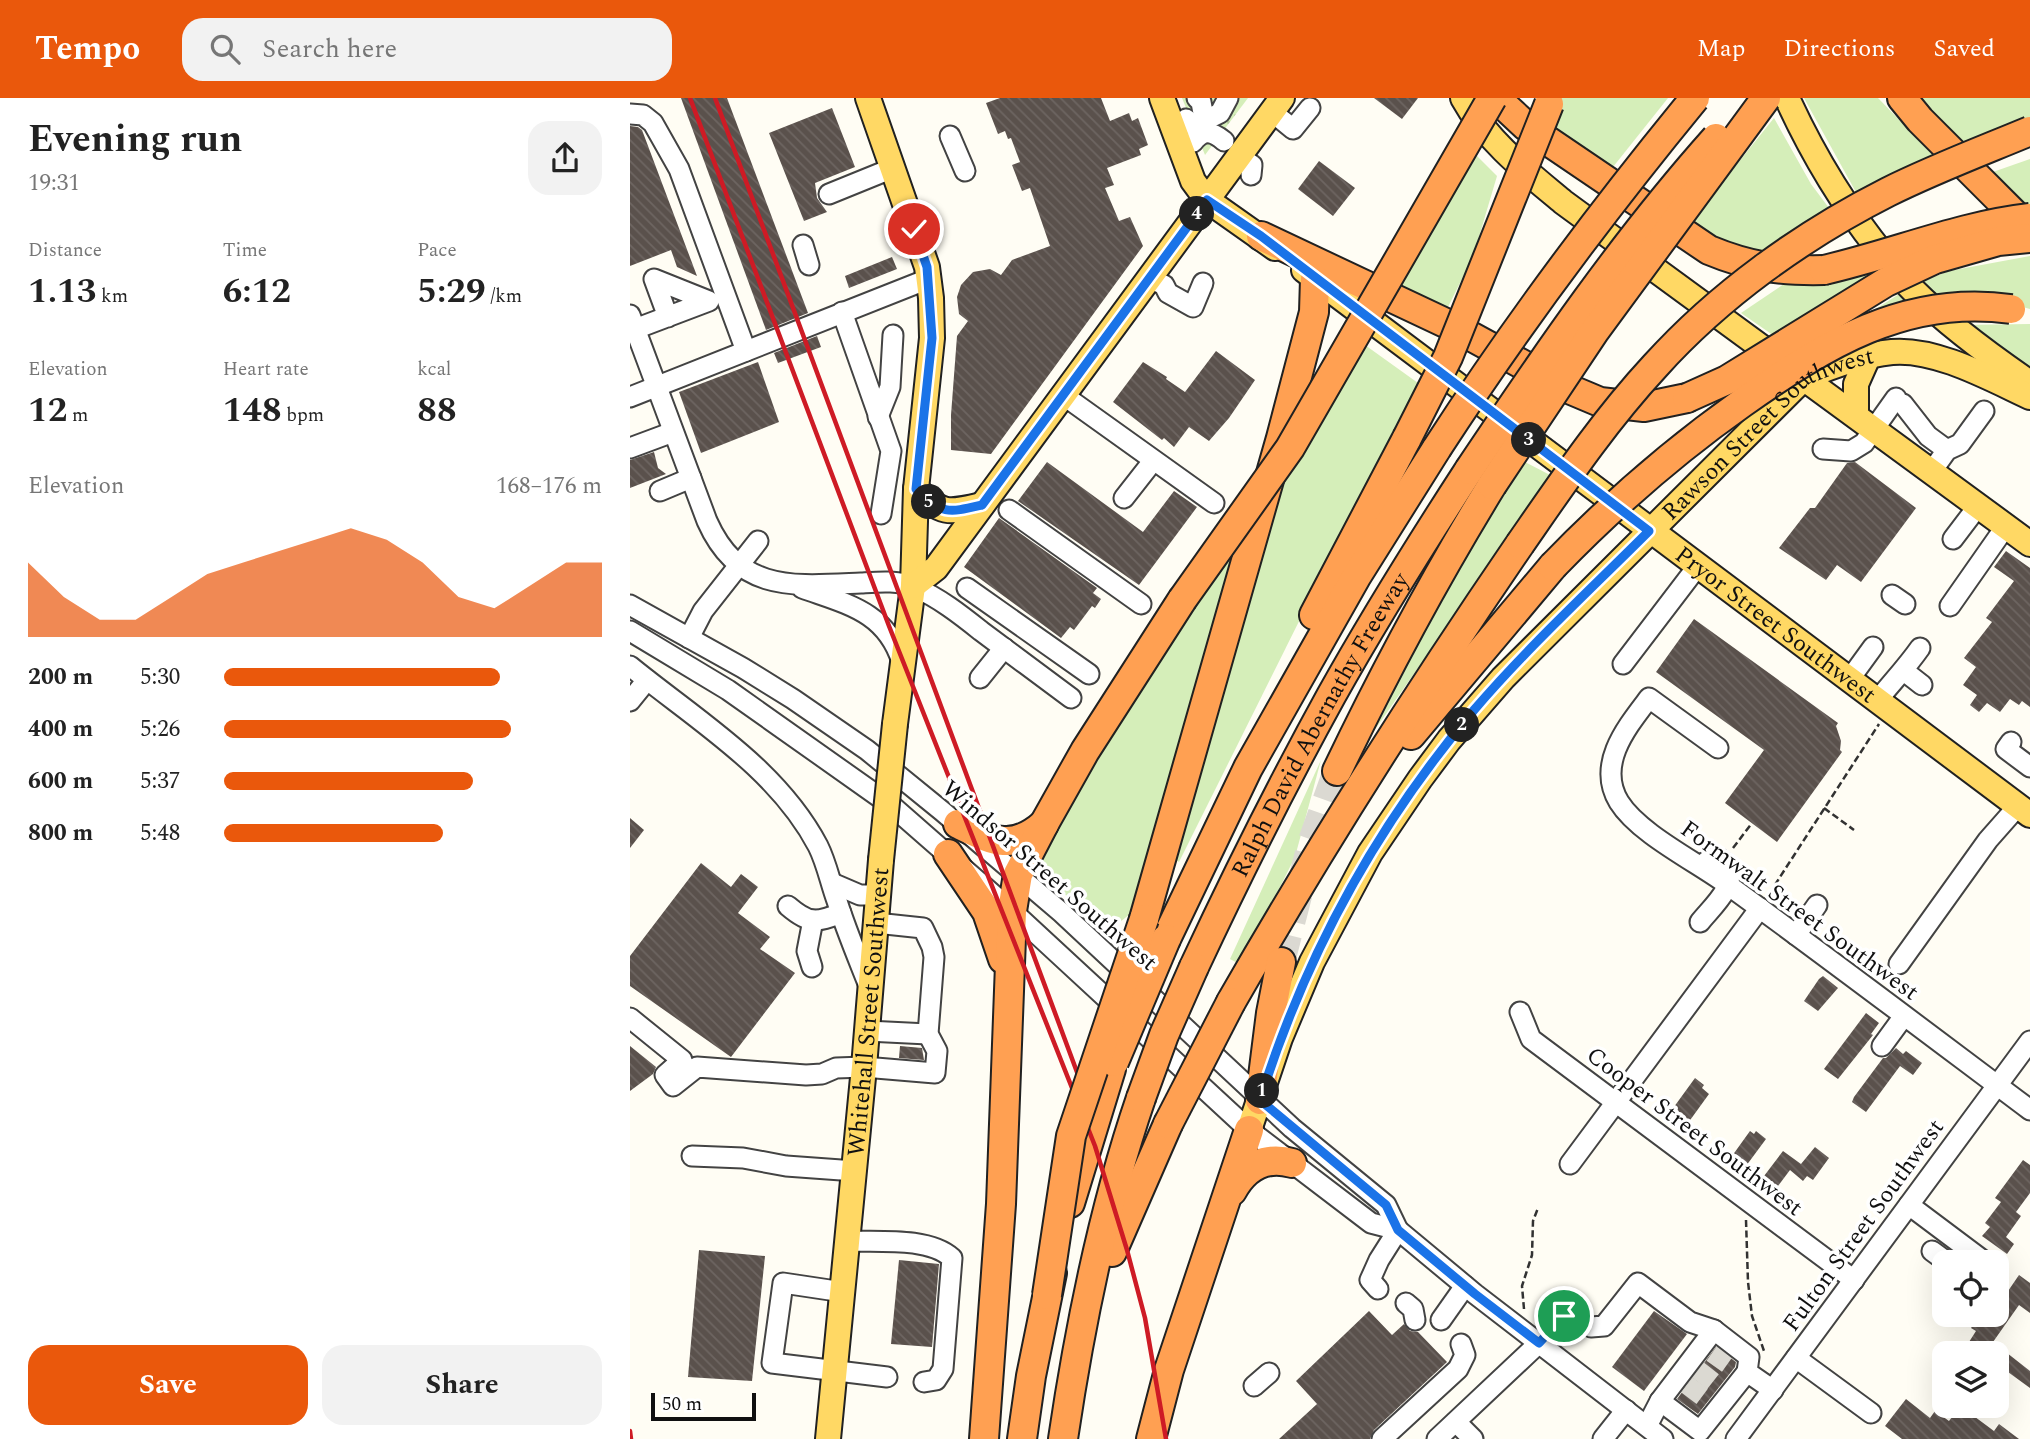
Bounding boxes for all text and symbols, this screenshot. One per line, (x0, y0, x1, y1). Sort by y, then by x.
search box (182, 18, 672, 81)
text: Tempo (35, 24, 140, 74)
text: Search here (262, 29, 397, 69)
icon: search (206, 30, 244, 68)
text: Map (1697, 31, 1745, 67)
text: Directions (1783, 31, 1895, 67)
text: Saved (1933, 31, 1995, 67)
text: Evening run (28, 111, 242, 169)
button: share (528, 121, 602, 195)
text: 19:31 (28, 166, 80, 201)
pin: 4 (1180, 197, 1214, 232)
pin (884, 199, 944, 259)
text: 4 (1191, 199, 1202, 228)
icon: check (895, 210, 933, 248)
text: Distance (28, 236, 102, 265)
text: Time (223, 236, 267, 265)
text: Pace (417, 236, 457, 265)
text: 1.13 (28, 265, 96, 318)
text: 6:12 (223, 265, 291, 318)
text: 5:29 (417, 265, 486, 318)
text: km (96, 282, 128, 311)
text: /km (486, 282, 522, 311)
street label: Rawson Street Southwest (1654, 338, 1877, 529)
text: Elevation (28, 355, 108, 384)
text: Heart rate (223, 355, 309, 384)
text: kcal (417, 355, 451, 384)
text: 12 (28, 384, 67, 437)
text: 148 (223, 384, 282, 437)
text: 88 (417, 384, 457, 437)
text: m (67, 401, 88, 430)
text: bpm (282, 401, 324, 430)
pin: 3 (1511, 422, 1546, 458)
text: 3 (1523, 425, 1534, 454)
text: Elevation (28, 469, 124, 504)
text: 168–176 m (496, 469, 602, 504)
pin: 5 (912, 484, 946, 520)
text: 5 (923, 487, 934, 516)
street label: Pryor Street Southwest (1667, 537, 1884, 713)
street label: Ralph David Abernathy Freeway (1223, 565, 1419, 884)
text: 200 m (28, 660, 93, 695)
text: 5:30 (140, 660, 180, 695)
pin: 2 (1444, 708, 1480, 742)
text: 2 (1456, 710, 1467, 739)
text: 400 m (28, 712, 93, 747)
text: 5:26 (140, 712, 180, 747)
text: 600 m (28, 764, 93, 799)
text: 5:37 (140, 764, 180, 799)
street label: Windsor Street Southwest (933, 772, 1165, 980)
street label: Formwalt Street Southwest (1673, 812, 1926, 1010)
text: 800 m (28, 816, 93, 851)
text: 5:48 (140, 816, 180, 851)
street label: Whitehall Street Southwest (838, 866, 899, 1158)
street label: Cooper Street Southwest (1578, 1038, 1810, 1225)
pin: 1 (1244, 1074, 1280, 1108)
text: 1 (1256, 1076, 1267, 1105)
street label: Fulton Street Southwest (1774, 1112, 1953, 1340)
map controls (1932, 1250, 2009, 1418)
button: locate (1932, 1250, 2009, 1327)
pin (1534, 1286, 1594, 1346)
icon: arrive (1545, 1297, 1583, 1335)
button: layers (1932, 1341, 2009, 1418)
button: Save (28, 1345, 308, 1425)
button: Share (322, 1345, 602, 1425)
scale bar (651, 1390, 756, 1422)
text: 50 m (662, 1390, 702, 1419)

